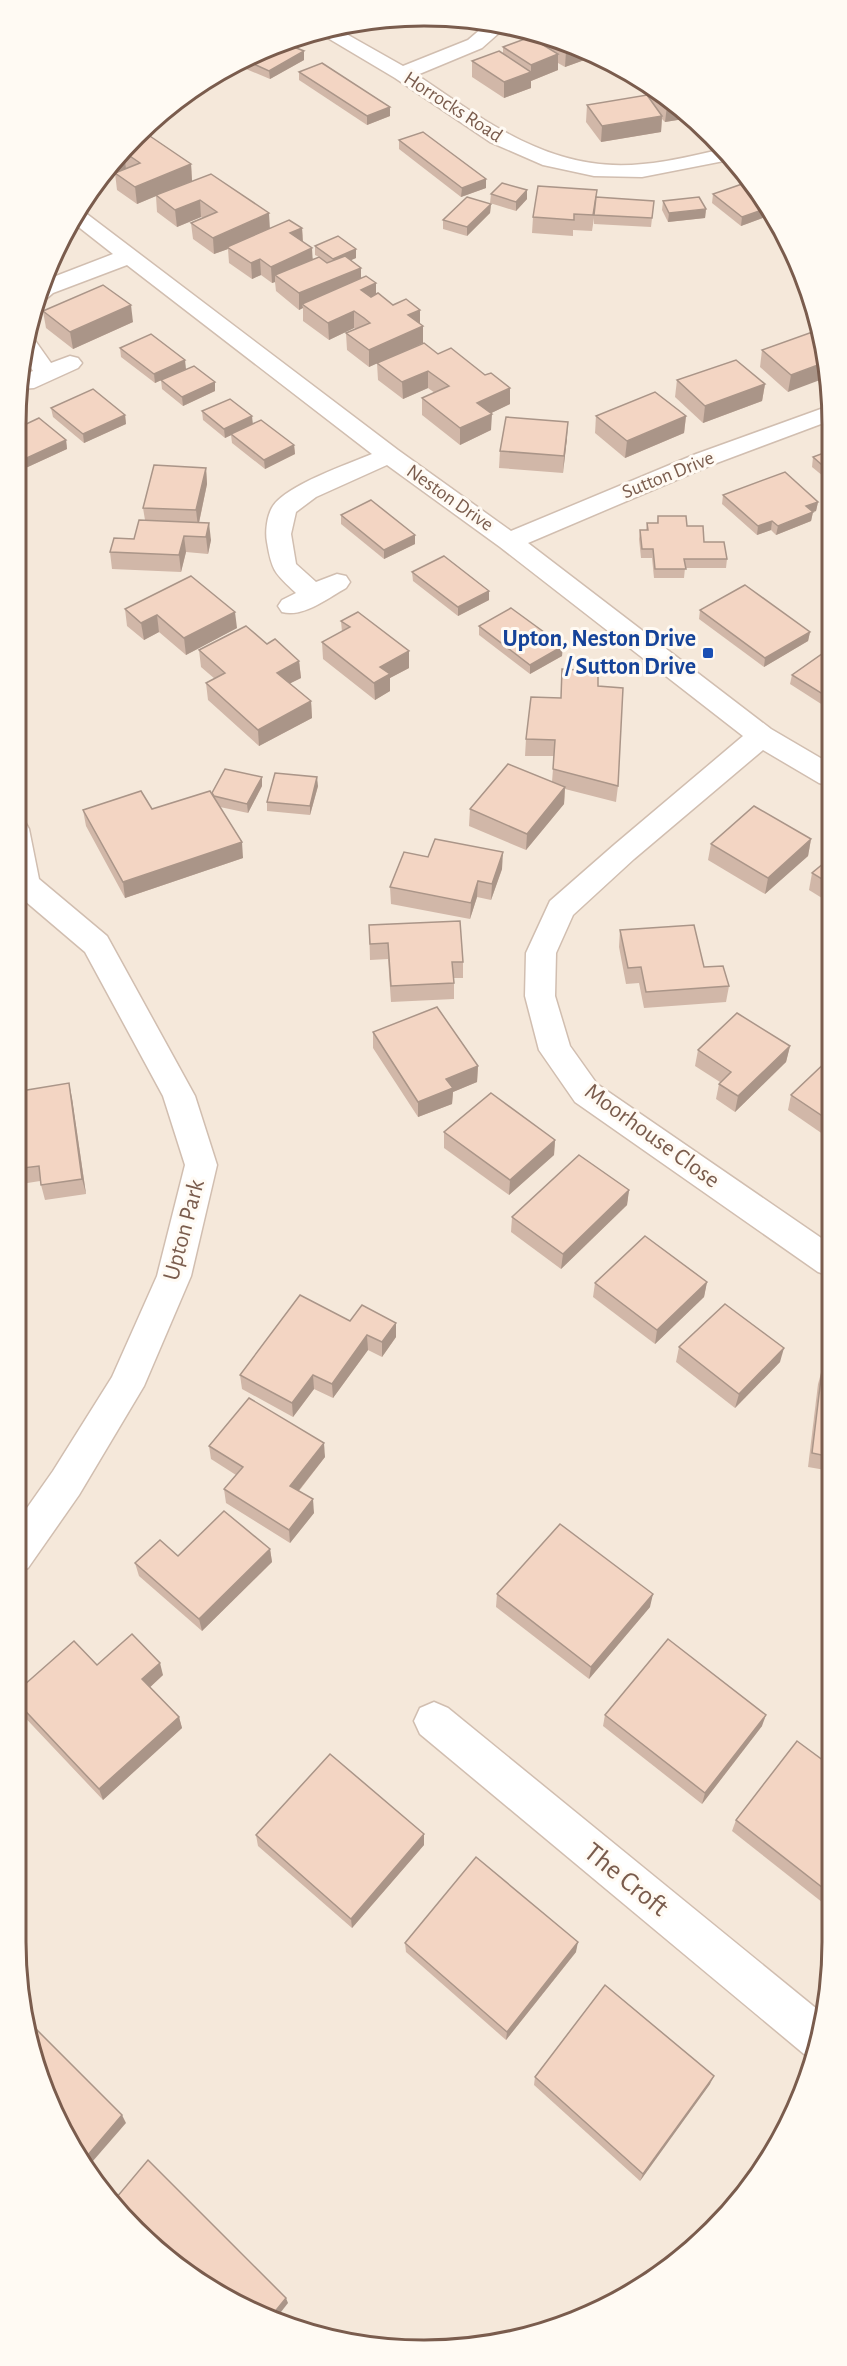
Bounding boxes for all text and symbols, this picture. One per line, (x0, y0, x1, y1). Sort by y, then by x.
street label: Horrocks Road (400, 68, 506, 146)
street label: Sutton Drive (619, 448, 717, 502)
street label: Neston Drive (403, 461, 497, 535)
place label: Upton, Neston Drive / Sutton Drive (502, 627, 696, 679)
marker: Upton, Neston Drive / Sutton Drive (701, 646, 715, 660)
street label: Moorhouse Close (580, 1079, 724, 1193)
street label: Upton Park (159, 1177, 209, 1283)
street label: The Croft (579, 1838, 673, 1922)

